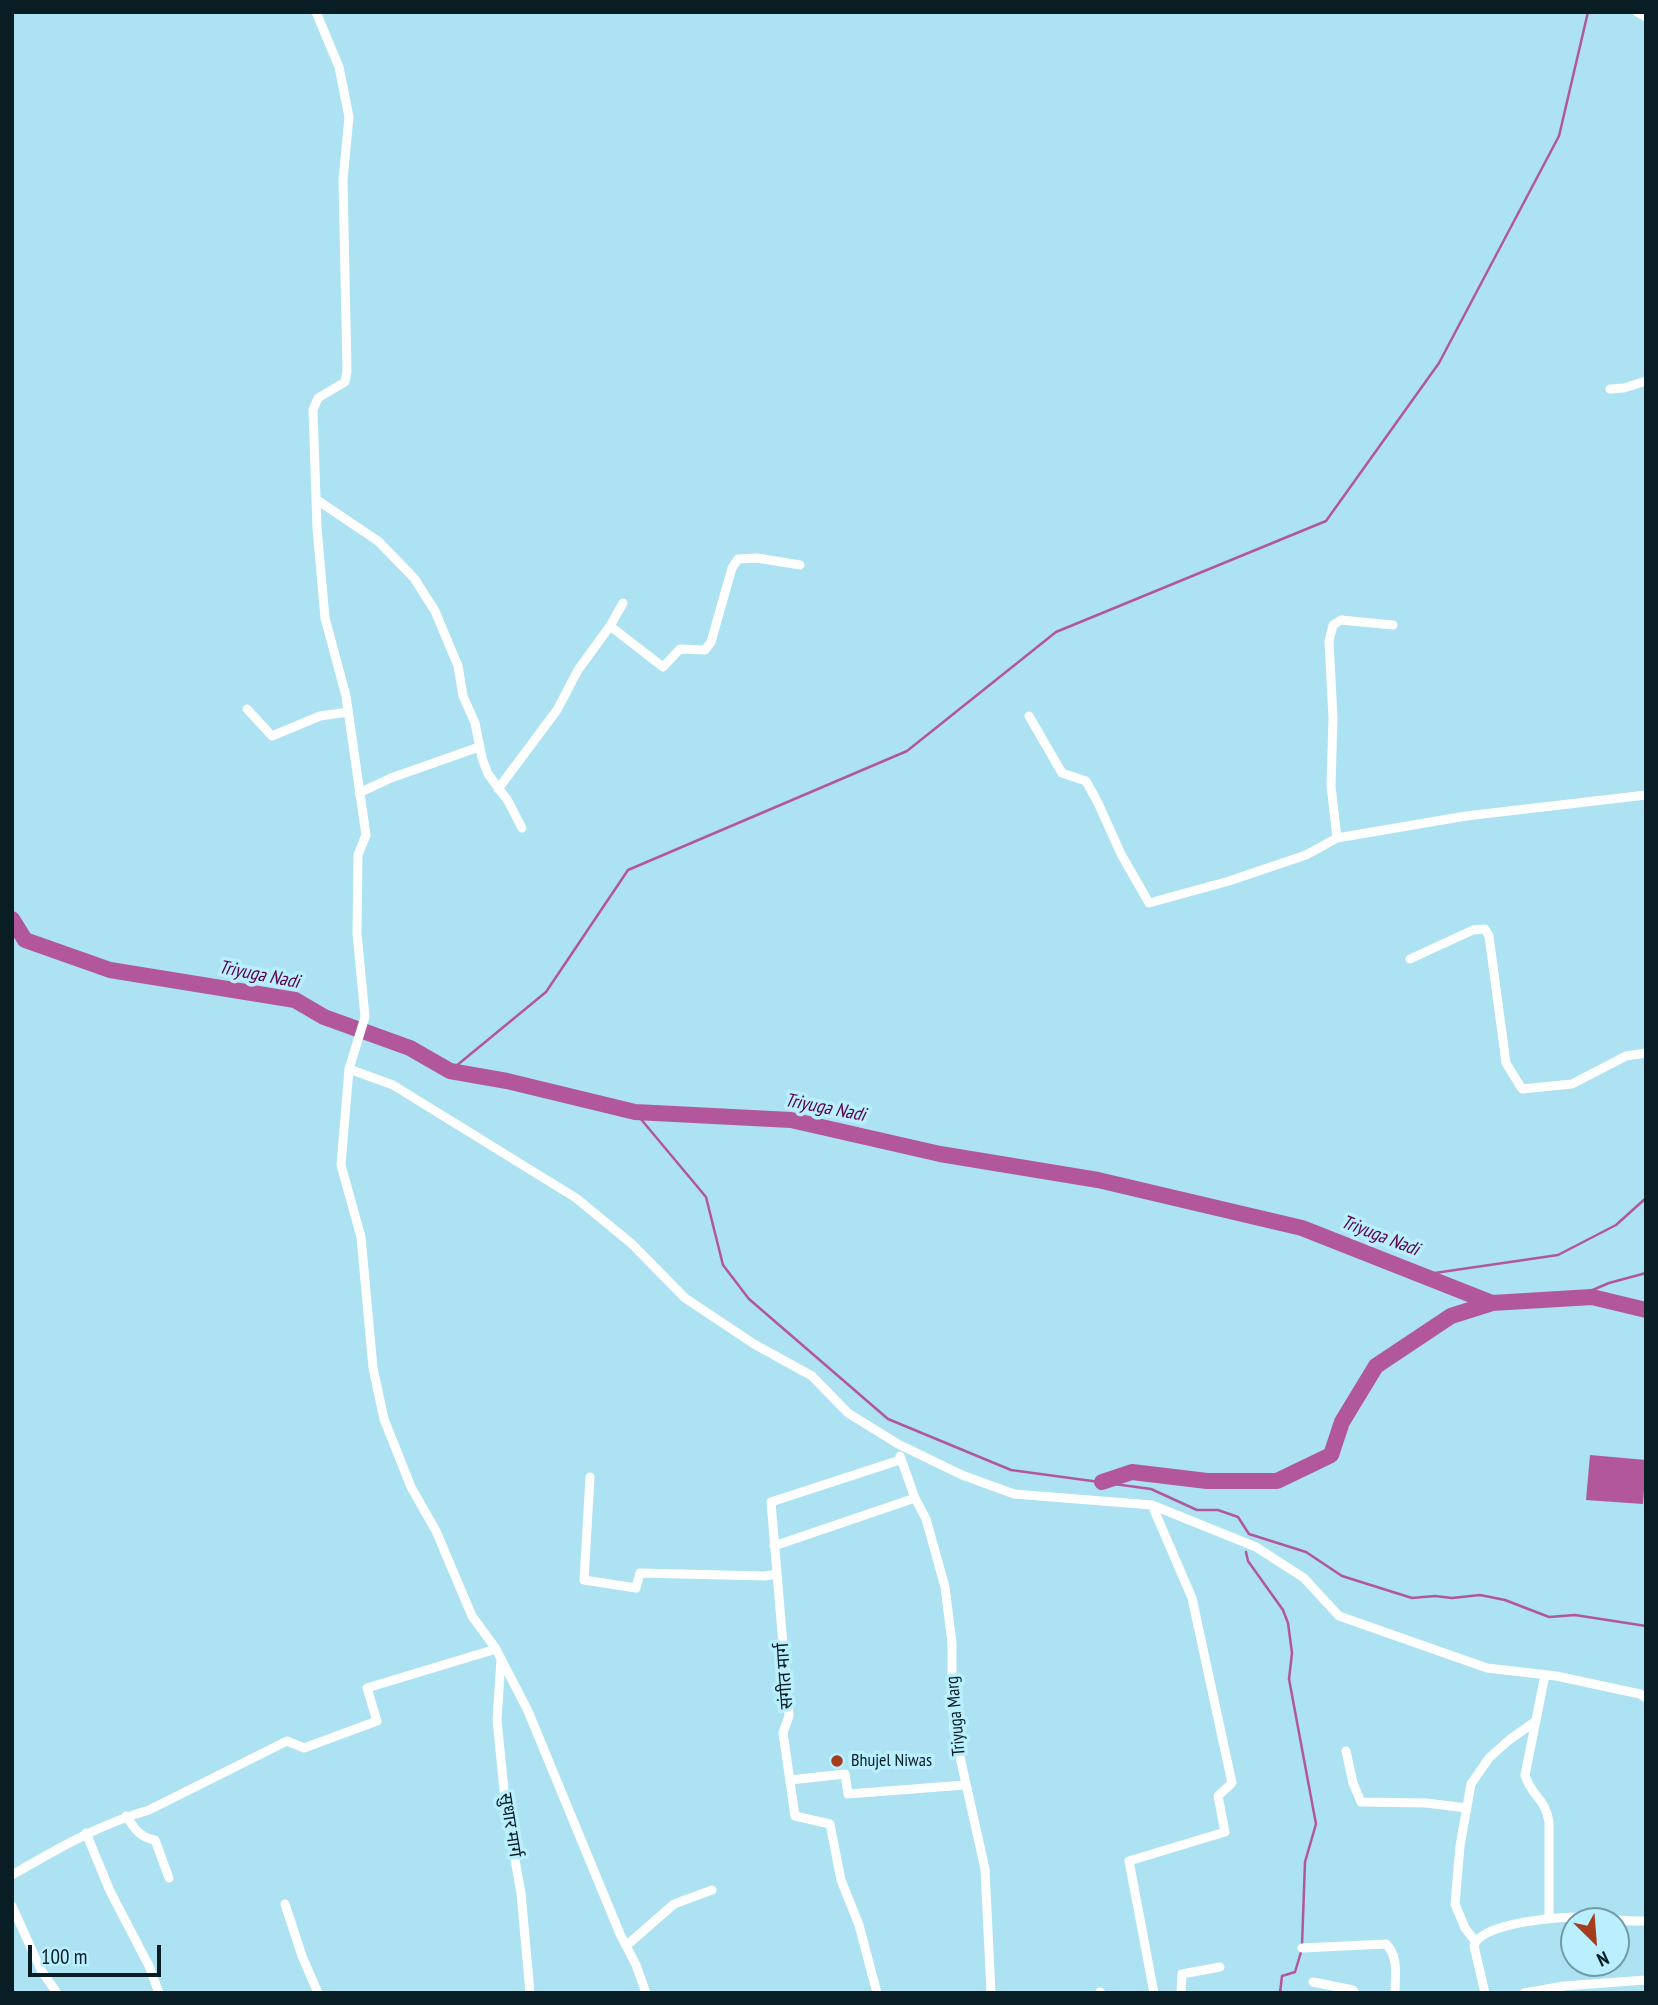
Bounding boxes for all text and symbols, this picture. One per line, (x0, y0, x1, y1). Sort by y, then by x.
water label: Triyuga Nadi (217, 956, 301, 994)
water label: Triyuga Nadi (783, 1089, 867, 1127)
water label: Triyuga Nadi (1338, 1211, 1422, 1261)
street label: संगीत मार्ग (772, 1642, 798, 1710)
street label: Triyuga Marg (942, 1675, 970, 1757)
place label: Bhujel Niwas (851, 1750, 932, 1772)
marker: Bhujel Niwas (829, 1753, 845, 1769)
street label: सुधार मार्ग (494, 1791, 526, 1859)
north arrow (1560, 1907, 1630, 1977)
scale bar (32, 1932, 164, 1976)
text: 100 m (41, 1943, 87, 1970)
text: N (1593, 1946, 1613, 1972)

